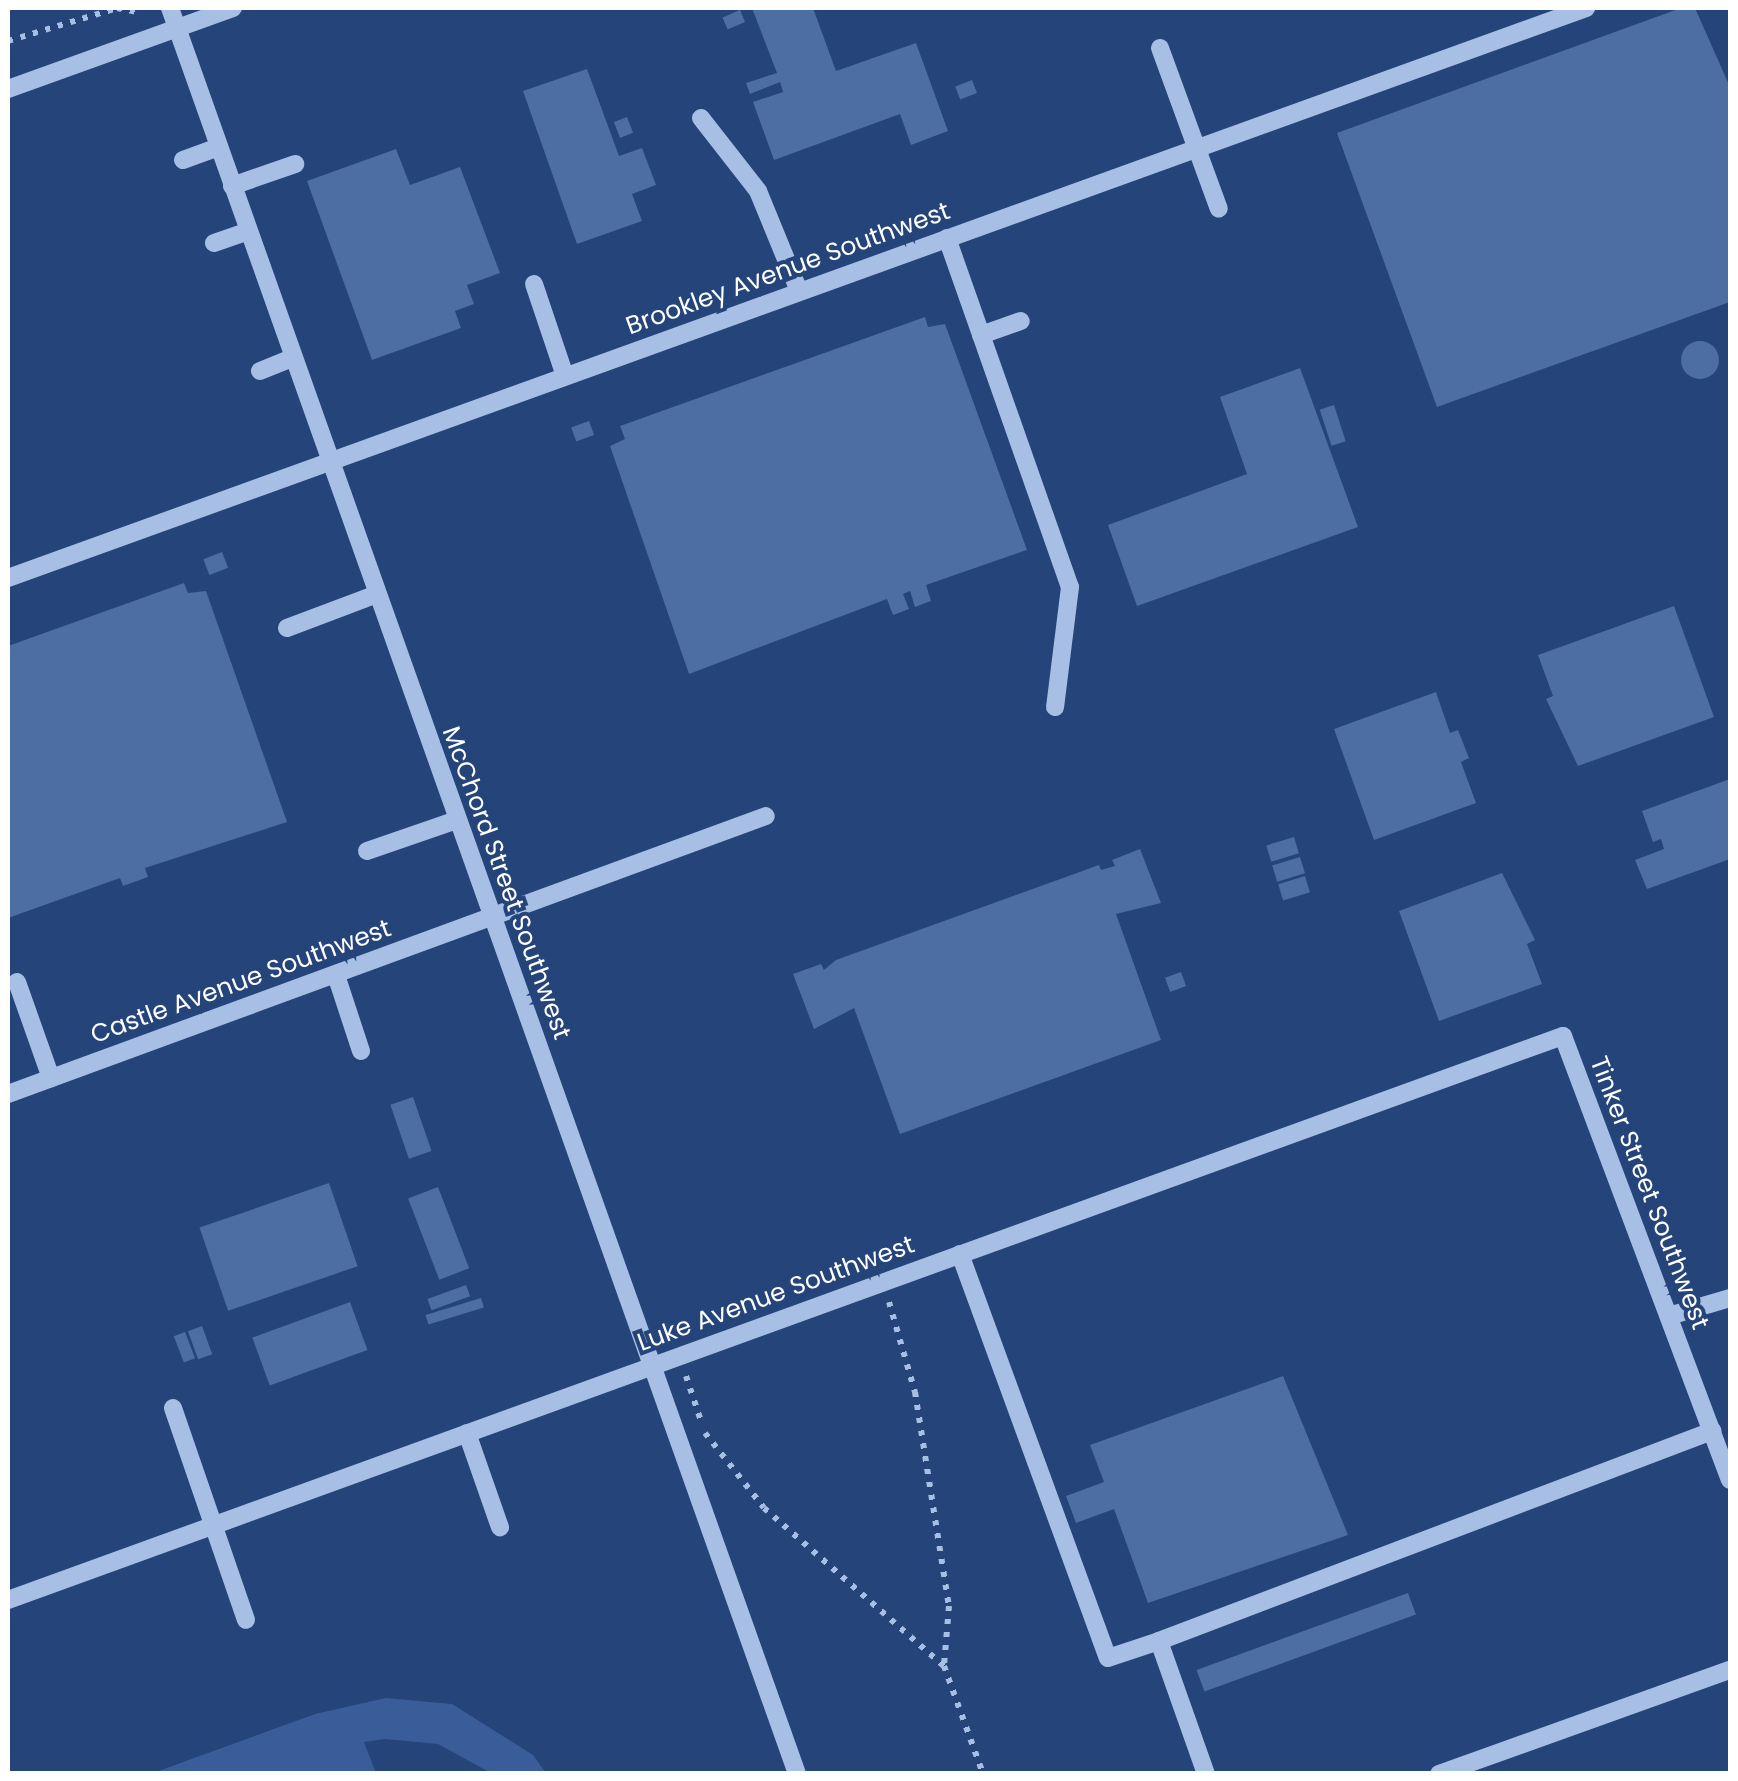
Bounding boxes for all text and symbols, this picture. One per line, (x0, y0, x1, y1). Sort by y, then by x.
street label: Brookley Avenue Southwest (622, 196, 954, 342)
street label: McChord Street Southwest (435, 722, 577, 1044)
street label: Castle Avenue Southwest (87, 914, 395, 1050)
street label: Tinker Street Southwest (1583, 1052, 1715, 1334)
street label: Luke Avenue Southwest (634, 1230, 918, 1358)

